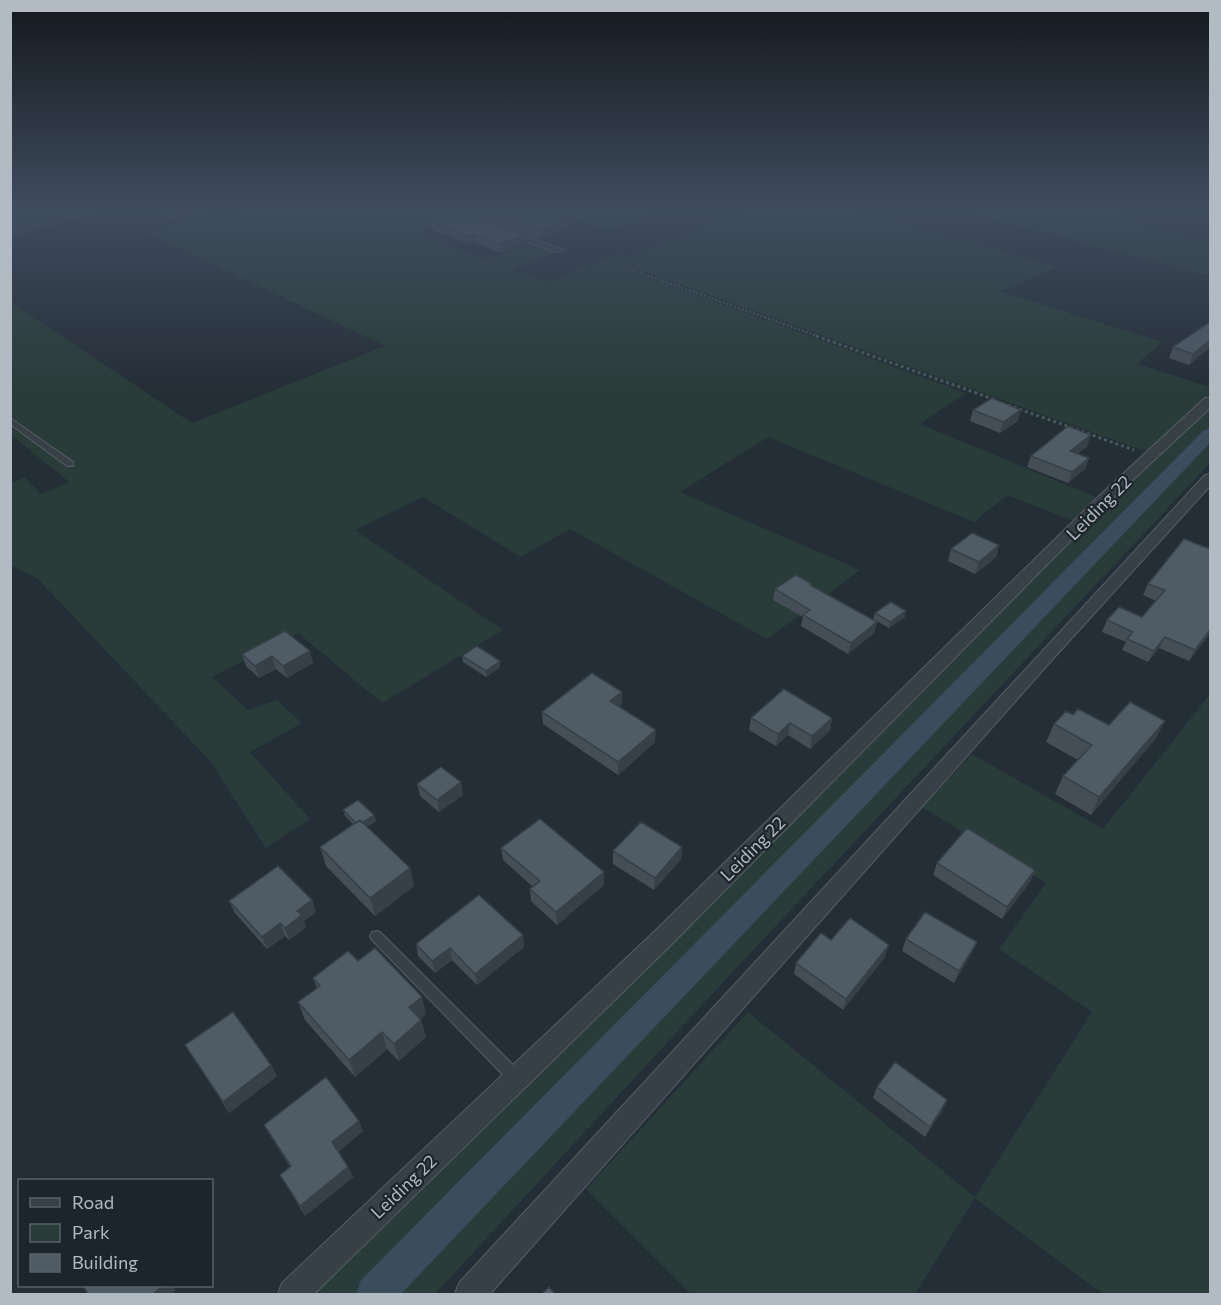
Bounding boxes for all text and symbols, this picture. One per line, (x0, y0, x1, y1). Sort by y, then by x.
street label: Leiding 22 (1061, 470, 1135, 544)
street label: Leiding 22 (715, 811, 789, 885)
street label: Leiding 22 (366, 1150, 441, 1223)
legend (18, 1179, 213, 1287)
text: Road (72, 1191, 114, 1213)
text: Park (72, 1221, 110, 1243)
text: Building (72, 1251, 138, 1273)

